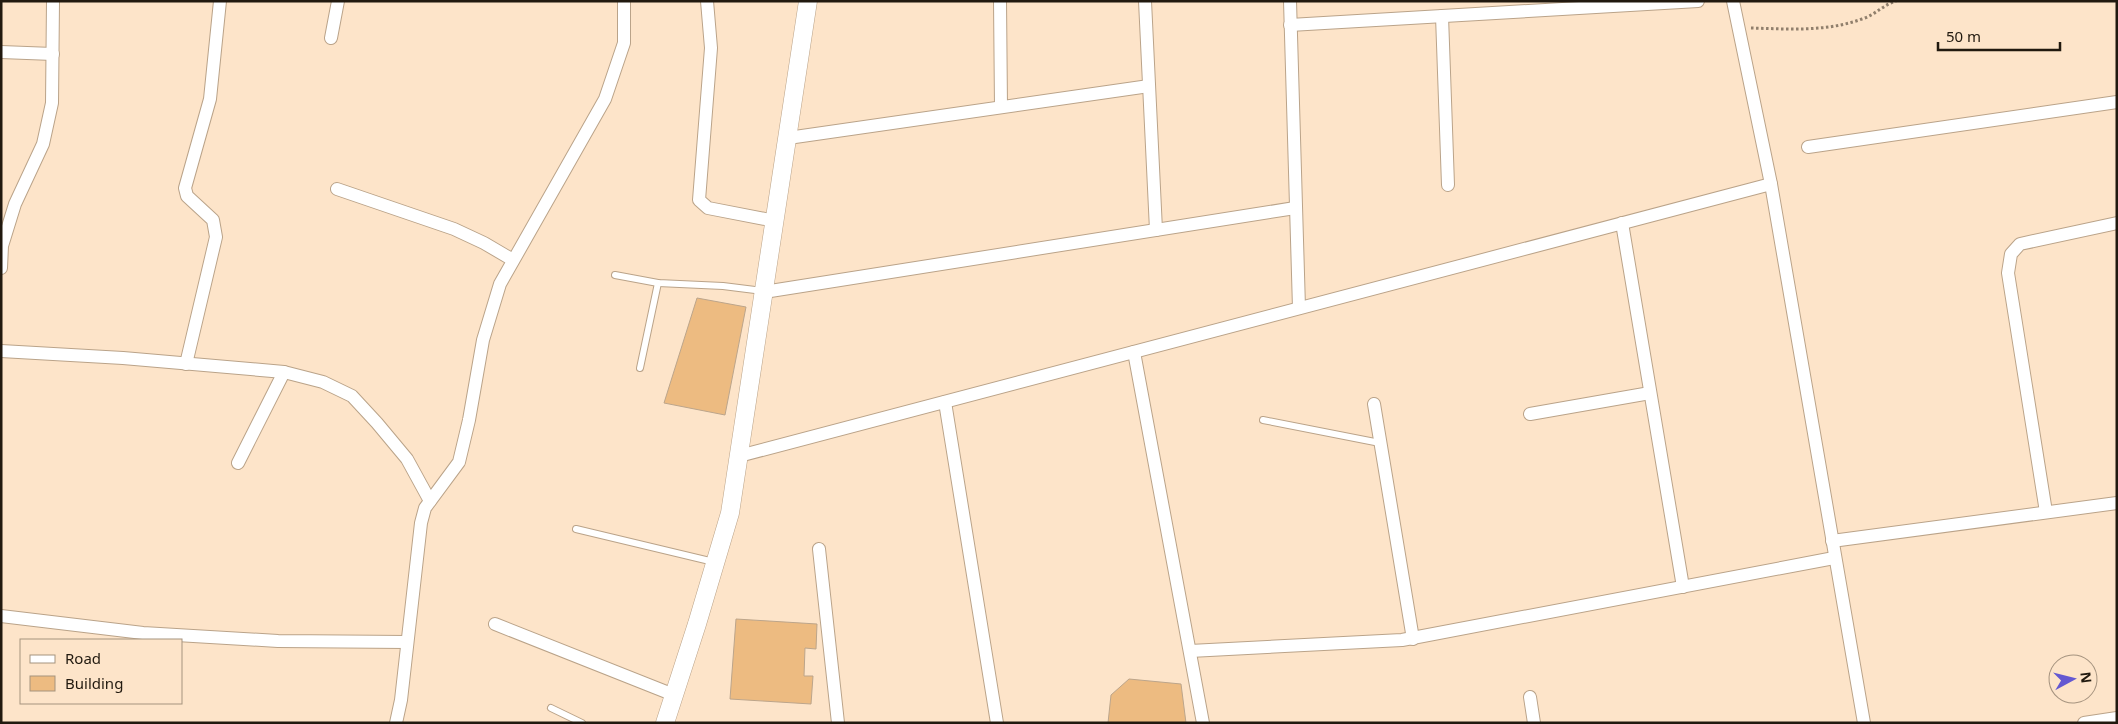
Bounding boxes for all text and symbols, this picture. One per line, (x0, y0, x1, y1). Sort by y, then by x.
scale bar (1938, 20, 2060, 52)
text: 50 m (1946, 26, 1981, 46)
legend (20, 639, 182, 704)
text: Road (65, 648, 101, 668)
north arrow (2048, 654, 2098, 704)
text: N (2076, 671, 2097, 684)
text: Building (65, 673, 123, 693)

